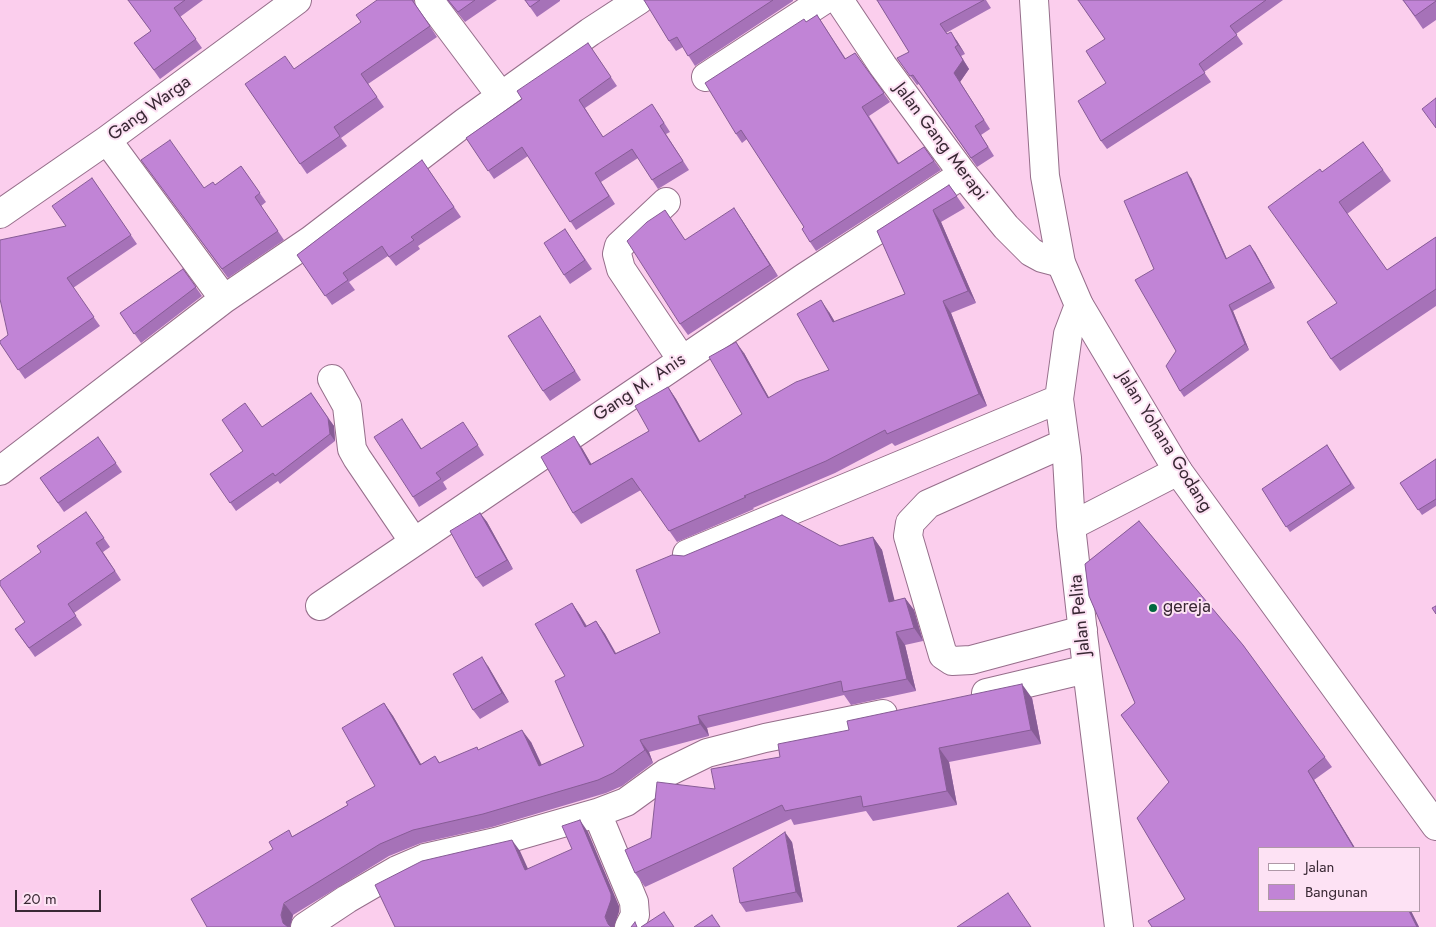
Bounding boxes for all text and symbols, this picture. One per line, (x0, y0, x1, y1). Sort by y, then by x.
street label: Gang Warga (104, 72, 196, 146)
street label: Jalan Gang Merapi (889, 79, 991, 205)
street label: Gang M. Anis (590, 349, 690, 427)
street label: Jalan Yohana Godang (1112, 367, 1216, 517)
street label: Jalan Pelita (1066, 574, 1096, 656)
place label: gereja (1163, 597, 1211, 619)
marker: gereja (1147, 602, 1159, 614)
legend (1258, 847, 1421, 912)
text: Jalan (1305, 856, 1334, 878)
scale bar (18, 880, 104, 912)
text: Bangunan (1305, 881, 1368, 903)
text: 20 m (23, 888, 57, 910)

